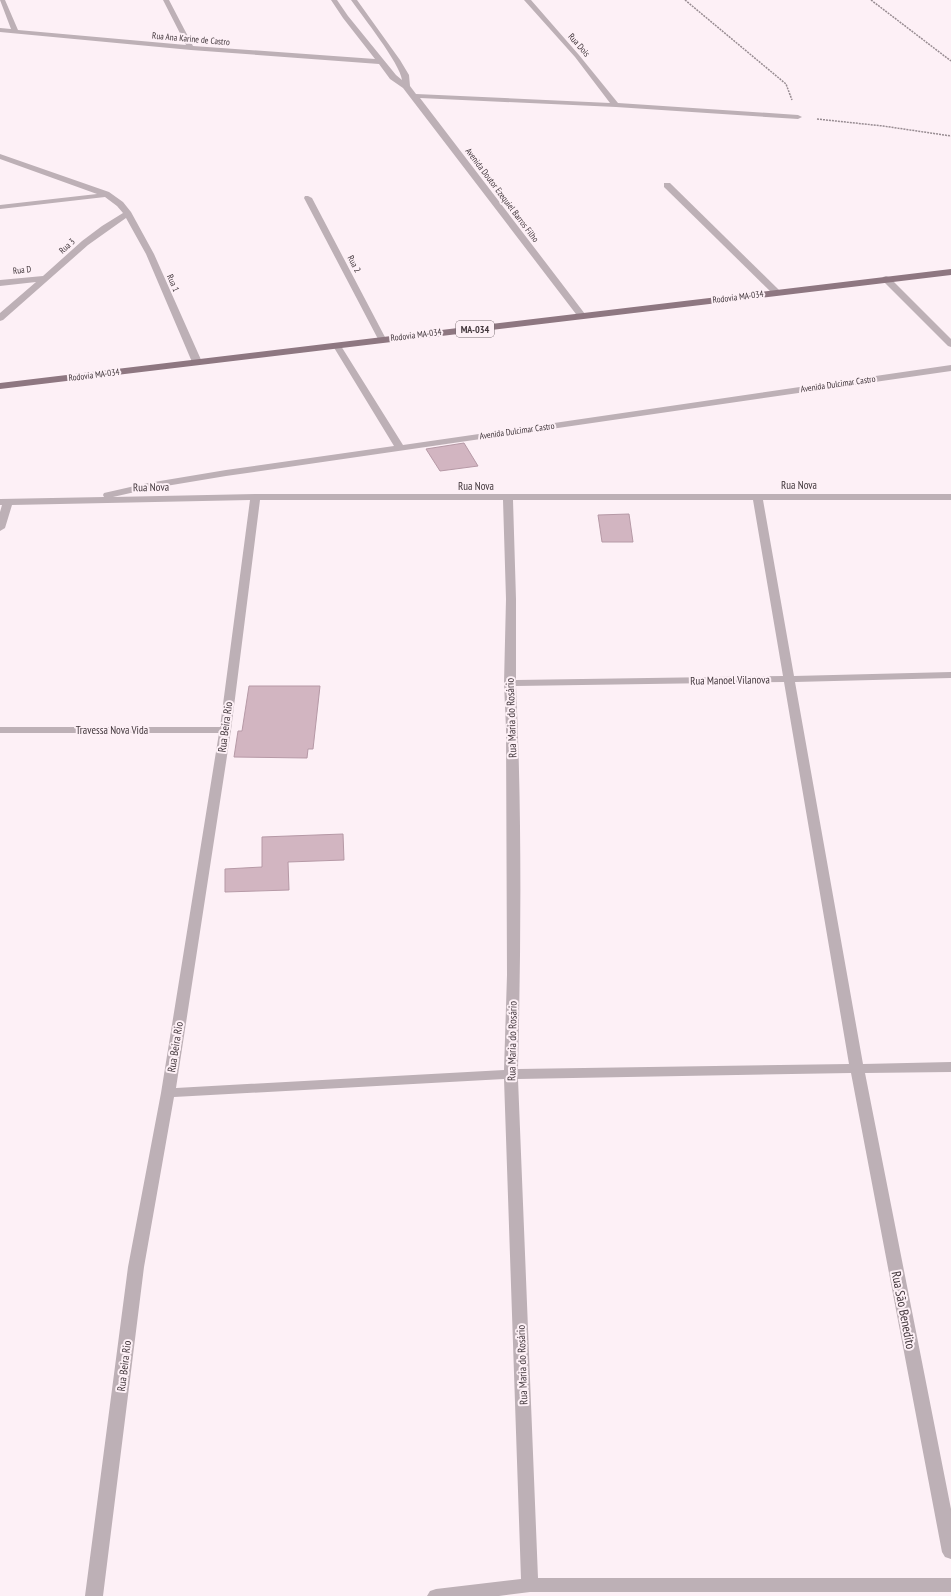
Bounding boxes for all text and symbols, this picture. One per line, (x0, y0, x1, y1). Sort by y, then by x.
street label: Rua Ana Karine de Castro (152, 30, 231, 47)
street label: Rua Dois (566, 31, 592, 59)
street label: Avenida Doutor Ezequiel Barros Filho (463, 145, 541, 244)
street label: Rua 3 (56, 236, 77, 256)
street label: Rua 2 (345, 253, 363, 274)
street label: Rua D (12, 263, 32, 276)
street label: Rua 1 (165, 272, 182, 293)
street label: Rodovia MA-034 (712, 288, 764, 305)
road number: MA-034 (456, 321, 494, 337)
street label: Rodovia MA-034 (390, 326, 442, 343)
street label: Rodovia MA-034 (68, 366, 120, 383)
street label: Avenida Dulcimar Castro (800, 373, 876, 394)
street label: Avenida Dulcimar Castro (479, 420, 555, 441)
street label: Rua Nova (781, 478, 817, 492)
street label: Rua Nova (458, 479, 494, 493)
street label: Rua Nova (133, 480, 169, 494)
street label: Rua Manoel Vilanova (690, 672, 770, 688)
street label: Rua Maria do Rosário (503, 678, 519, 758)
street label: Rua Beira Rio (215, 700, 236, 753)
street label: Travessa Nova Vida (76, 723, 148, 737)
street label: Rua Maria do Rosário (504, 1001, 520, 1081)
street label: Rua Beira Rio (164, 1020, 186, 1073)
street label: Rua São Benedito (888, 1270, 919, 1351)
street label: Rua Maria do Rosário (514, 1325, 530, 1405)
street label: Rua Beira Rio (114, 1340, 134, 1392)

